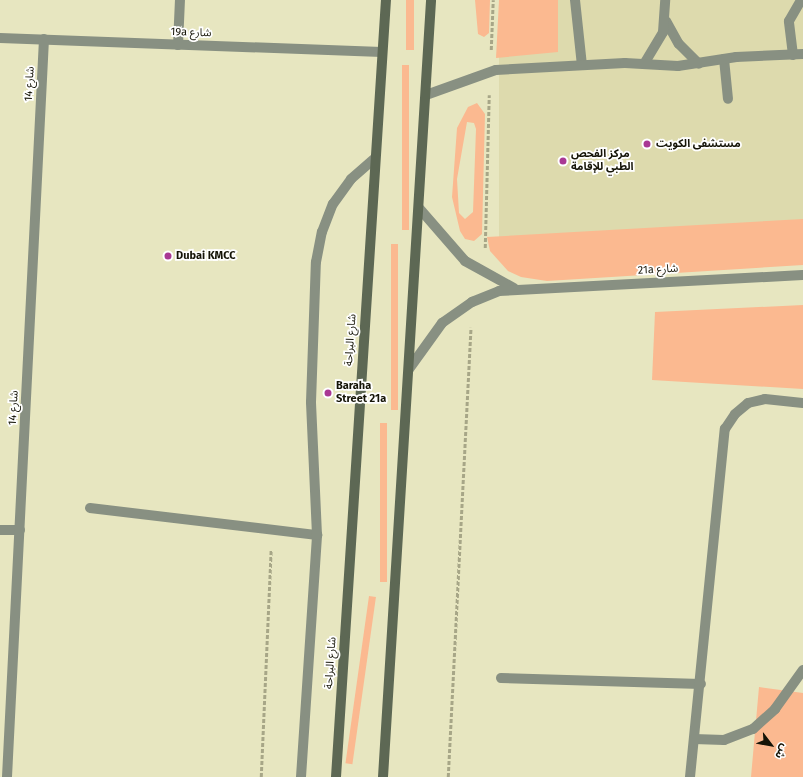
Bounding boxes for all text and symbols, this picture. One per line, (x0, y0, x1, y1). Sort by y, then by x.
street label: 19a شارع (170, 26, 212, 40)
street label: شارع 14 (22, 66, 38, 102)
place label: مستشفى الكويت (656, 137, 741, 151)
marker: مستشفى الكويت (641, 138, 653, 150)
place label: مركز الفحص الطبي للإقامة (571, 148, 634, 174)
marker: مركز الفحص الطبي للإقامة (558, 156, 568, 166)
place label: Dubai KMCC (176, 249, 236, 263)
marker: Dubai KMCC (163, 251, 173, 261)
street label: 21a شارع (638, 262, 678, 278)
street label: شارع البراحة (343, 314, 359, 366)
place label: Baraha Street 21a (336, 380, 386, 406)
marker: Baraha Street 21a (323, 388, 333, 398)
street label: شارع 14 (6, 390, 22, 426)
street label: شارع البراحة (323, 637, 339, 689)
north arrow (751, 725, 791, 765)
text: ش (772, 742, 791, 761)

